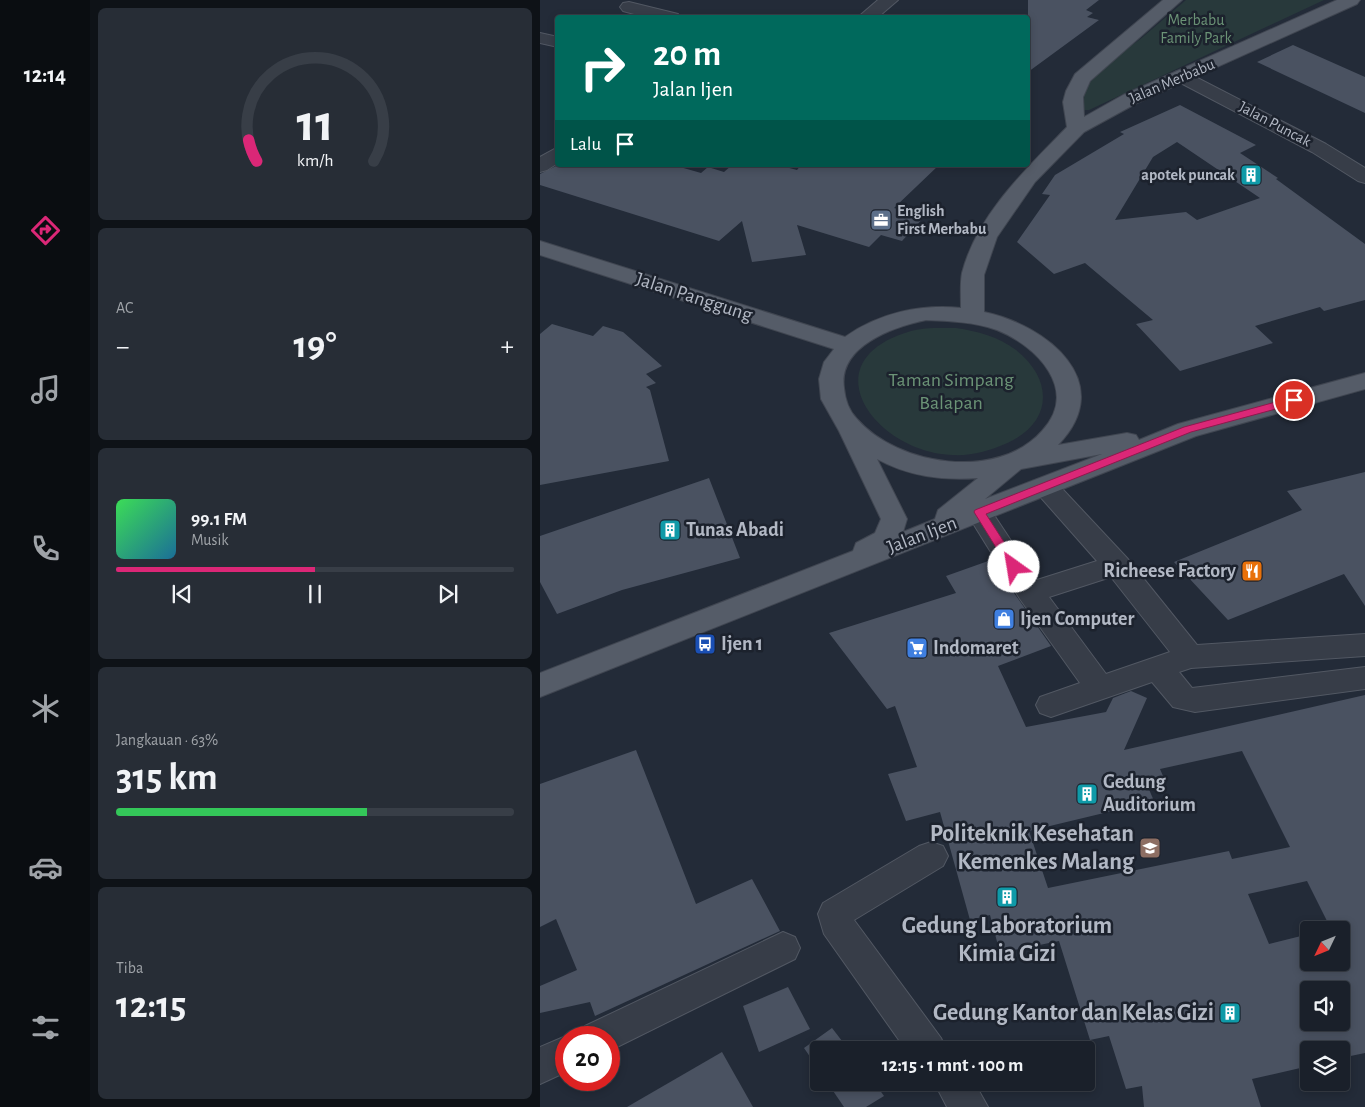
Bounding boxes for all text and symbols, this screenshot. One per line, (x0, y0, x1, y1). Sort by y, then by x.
park label: Merbabu Family Park (1160, 12, 1232, 47)
icon: right (570, 35, 635, 100)
text: 20 m (653, 37, 721, 72)
street label: Jalan Merbabu (1127, 56, 1217, 106)
text: 12:14 (24, 64, 66, 86)
text: Jalan Ijen (653, 78, 733, 100)
text: 11 (296, 98, 334, 150)
street label: Jalan Puncak (1236, 98, 1314, 150)
icon: arrive (611, 130, 639, 158)
text: Lalu (570, 135, 601, 154)
text: km/h (297, 152, 333, 170)
building icon: apotek puncak (1239, 163, 1263, 187)
place label: apotek puncak (1141, 167, 1235, 183)
place label: English First Merbabu (897, 203, 987, 237)
office icon: English First Merbabu (869, 208, 893, 232)
icon: directions (28, 213, 63, 248)
street label: Jalan Panggung (633, 269, 755, 325)
text: AC (116, 300, 133, 316)
text: 19° (293, 327, 337, 365)
text: − (116, 333, 129, 361)
text: + (501, 333, 514, 361)
park label: Taman Simpang Balapan (888, 370, 1014, 413)
icon: music (28, 372, 63, 407)
pin (1273, 379, 1315, 421)
icon: arrive (1280, 386, 1308, 414)
text: 99.1 FM (191, 510, 247, 529)
street label: Jalan Ijen (884, 513, 960, 557)
building icon: Tunas Abadi (658, 518, 682, 542)
place label: Tunas Abadi (686, 520, 784, 540)
icon: phone (28, 531, 63, 566)
text: Musik (191, 532, 229, 548)
position arrow (987, 540, 1039, 592)
restaurant icon: Richeese Factory (1240, 559, 1264, 583)
place label: Richeese Factory (1103, 561, 1236, 581)
icon: previous (168, 580, 196, 608)
icon: pause (301, 580, 329, 608)
icon: next (434, 580, 462, 608)
shop icon: Ijen Computer (992, 607, 1016, 631)
place label: Ijen Computer (1020, 609, 1134, 629)
bus stop icon: Ijen 1 (693, 632, 717, 656)
place label: Ijen 1 (721, 634, 763, 654)
supermarket icon: Indomaret (905, 636, 929, 660)
place label: Indomaret (933, 638, 1019, 658)
icon: climate (28, 691, 63, 726)
text: Jangkauan · 63% (116, 732, 218, 748)
text: 315 km (116, 759, 218, 797)
place label: Gedung Auditorium (1103, 772, 1196, 815)
building icon: Gedung Auditorium (1075, 782, 1099, 806)
place label: Politeknik Kesehatan Kemenkes Malang (930, 822, 1135, 874)
school or university icon: Politeknik Kesehatan Kemenkes Malang (1138, 836, 1162, 860)
icon: car (28, 850, 63, 885)
building icon: Gedung Laboratorium Kimia Gizi (995, 885, 1019, 909)
place label: Gedung Laboratorium Kimia Gizi (902, 914, 1112, 966)
north arrow (1300, 921, 1350, 971)
map controls (1300, 921, 1350, 1091)
text: Tiba (116, 960, 143, 976)
button: sound (1300, 981, 1350, 1031)
text: 12:15 (116, 987, 186, 1025)
place label: Gedung Kantor dan Kelas Gizi (933, 1001, 1214, 1025)
building icon: Gedung Kantor dan Kelas Gizi (1218, 1001, 1242, 1025)
icon: filters (28, 1010, 63, 1045)
speed limit sign: 20 (555, 1026, 620, 1091)
button: layers (1300, 1041, 1350, 1091)
text: 12:15 · 1 mnt · 100 m (882, 1056, 1023, 1075)

